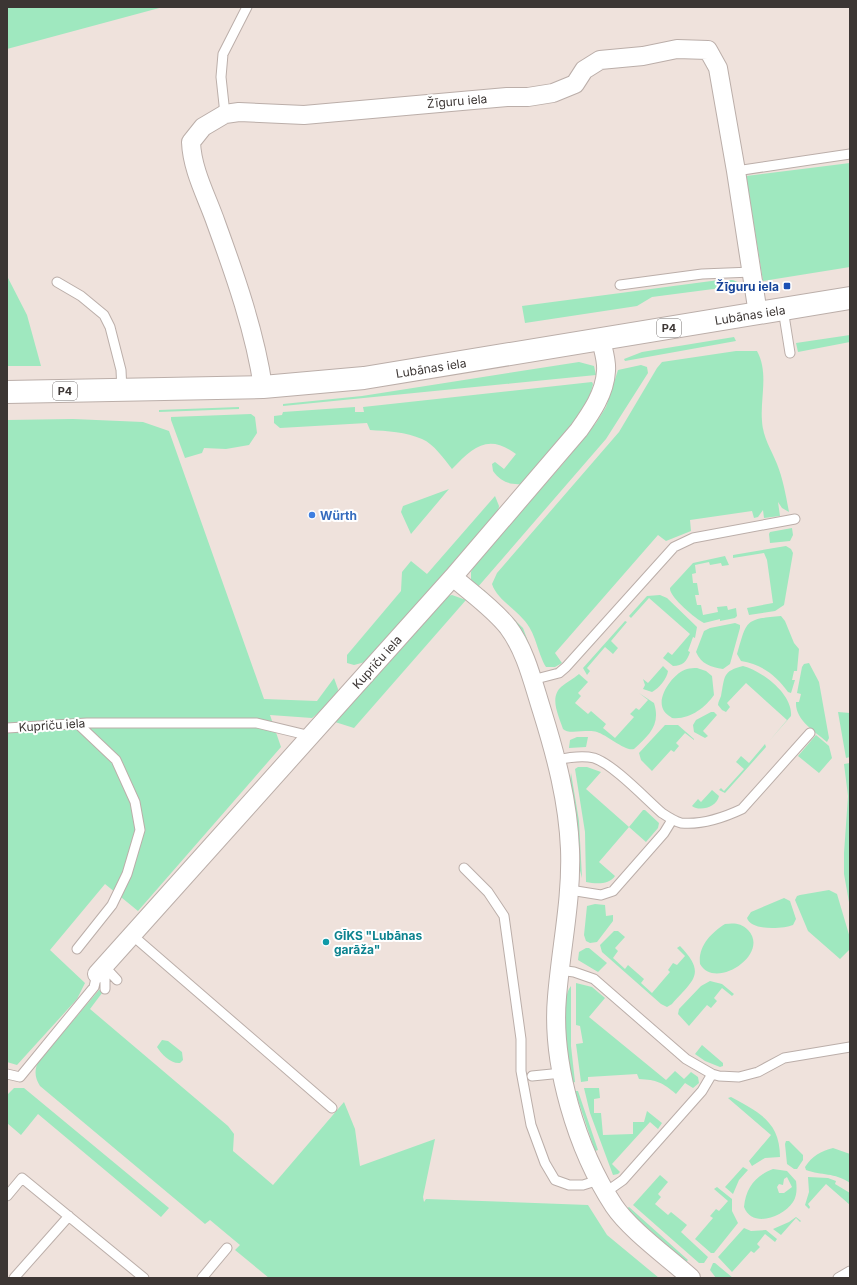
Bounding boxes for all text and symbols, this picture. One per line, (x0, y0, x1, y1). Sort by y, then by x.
street label: Žīguru iela (426, 91, 488, 111)
place label: Žīguru iela (716, 279, 779, 294)
marker: Žīguru iela (782, 281, 792, 291)
street label: Lubānas iela (714, 302, 786, 328)
road number: P4 (657, 319, 681, 337)
street label: Lubānas iela (395, 355, 467, 381)
road number: P4 (53, 382, 77, 400)
place label: Würth (320, 508, 357, 523)
marker: Würth (307, 510, 317, 520)
street label: Kupriču iela (349, 632, 405, 692)
street label: Kupriču iela (18, 715, 86, 735)
place label: GĪKS "Lubānas garāža" (334, 928, 423, 957)
marker: GĪKS "Lubānas garāža" (321, 937, 331, 947)

